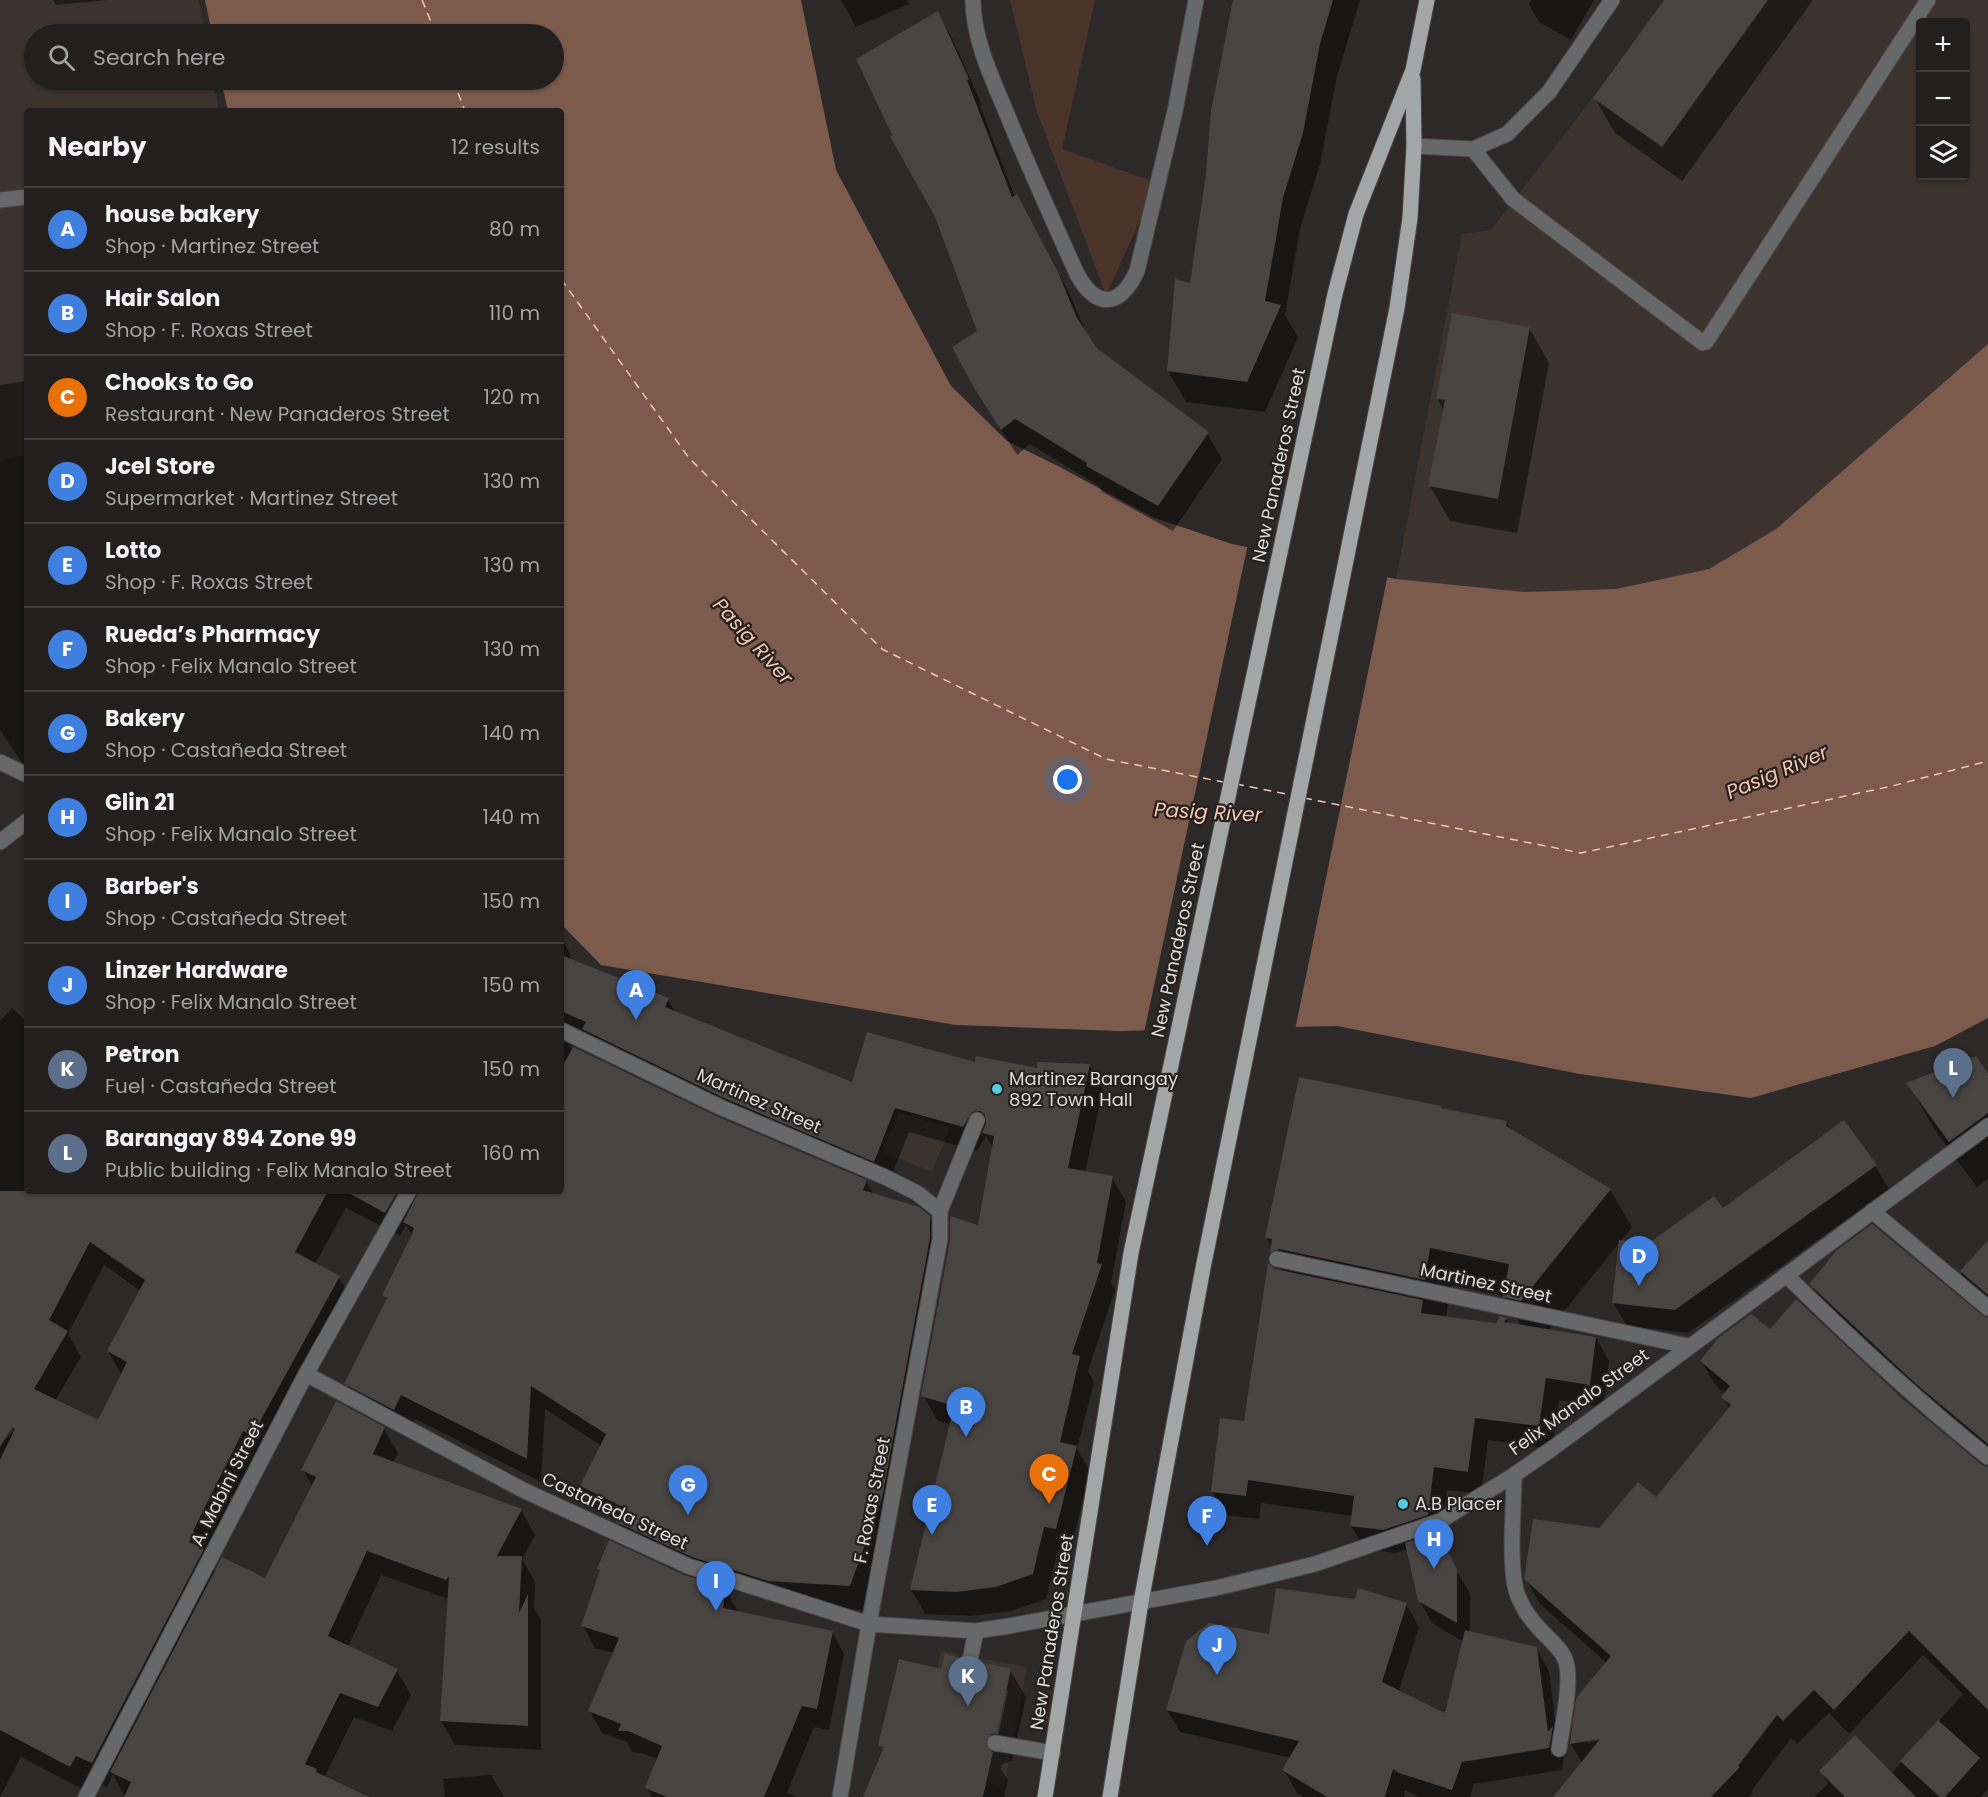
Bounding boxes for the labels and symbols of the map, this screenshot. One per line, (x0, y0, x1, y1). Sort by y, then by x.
street label: New Panaderos Street (1246, 365, 1311, 564)
water label: Pasig River (706, 591, 800, 691)
water label: Pasig River (1722, 738, 1833, 806)
your location (1053, 765, 1082, 794)
water label: Pasig River (1153, 795, 1263, 829)
street label: New Panaderos Street (1145, 840, 1210, 1039)
pin: A (616, 970, 656, 1020)
pin: L (1934, 1048, 1972, 1098)
street label: Martinez Street (693, 1062, 825, 1139)
place label: Martinez Barangay 892 Town Hall (1009, 1066, 1178, 1112)
marker: Martinez Barangay 892 Town Hall (990, 1082, 1004, 1096)
pin: D (1620, 1236, 1658, 1286)
street label: Martinez Street (1418, 1256, 1554, 1309)
street label: Felix Manalo Street (1504, 1342, 1654, 1461)
pin: B (946, 1388, 986, 1437)
street label: A. Mabini Street (184, 1415, 269, 1550)
street label: F. Roxas Street (847, 1435, 896, 1565)
pin: C (1030, 1454, 1068, 1504)
street label: Castañeda Street (538, 1466, 692, 1555)
pin: G (668, 1466, 708, 1515)
pin: E (912, 1486, 952, 1535)
place label: A.B Placer (1415, 1491, 1503, 1516)
pin: F (1188, 1496, 1226, 1546)
marker: A.B Placer (1396, 1497, 1410, 1511)
pin: H (1414, 1520, 1454, 1569)
street label: New Panaderos Street (1024, 1532, 1079, 1732)
pin: I (696, 1562, 736, 1611)
pin: J (1198, 1626, 1236, 1675)
pin: K (948, 1656, 988, 1706)

